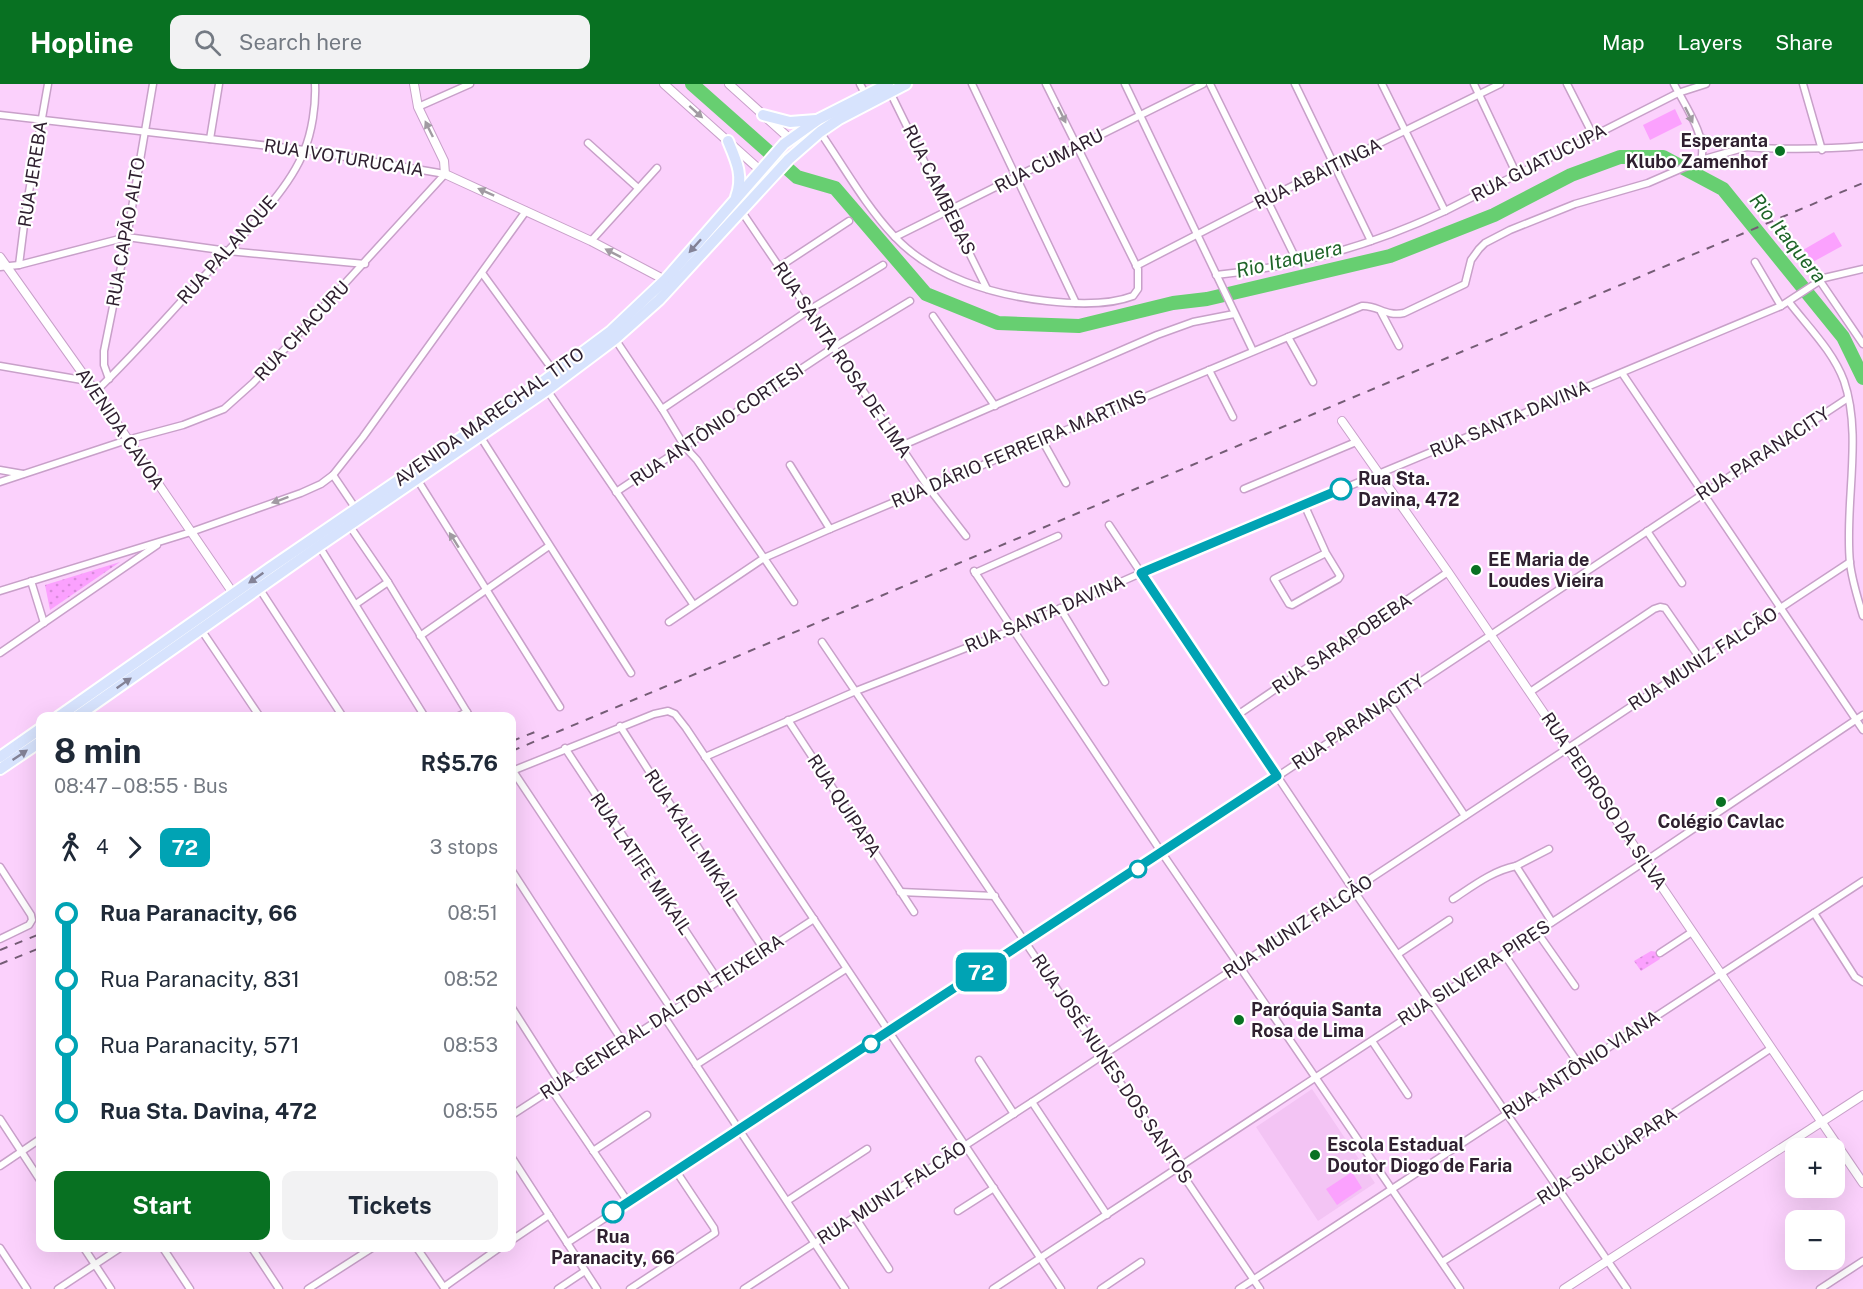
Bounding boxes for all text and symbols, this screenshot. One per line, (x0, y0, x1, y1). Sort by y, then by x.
search box (170, 15, 590, 69)
text: Hopline (30, 26, 134, 59)
icon: search (191, 26, 224, 59)
text: Search here (239, 29, 362, 55)
text: Map (1602, 30, 1645, 55)
text: Layers (1678, 30, 1742, 55)
text: Share (1775, 30, 1833, 55)
one-way arrow (688, 105, 703, 118)
one-way arrow (1685, 106, 1694, 123)
one-way arrow (1057, 107, 1066, 124)
street label: RUA JEREBA (14, 119, 51, 229)
street label: RUA GUATUCUPA (1468, 119, 1610, 206)
one-way arrow (424, 121, 434, 138)
street label: RUA CAMBEBAS (899, 121, 980, 258)
street label: RUA CUMARU (991, 124, 1107, 197)
place label: Esperanta Klubo Zamenhof (1626, 130, 1768, 172)
street label: RUA IVOTURUCAIA (263, 134, 426, 181)
street label: RUA ABAITINGA (1251, 134, 1385, 213)
marker: Esperanta Klubo Zamenhof (1773, 144, 1787, 158)
street label: RUA CAPÃO ALTO (101, 155, 149, 308)
one-way arrow (477, 188, 494, 197)
water label: Rio Itaquera (1744, 188, 1832, 288)
street label: RUA PALANQUE (173, 191, 281, 308)
water label: Rio Itaquera (1233, 235, 1345, 283)
one-way arrow (689, 238, 702, 253)
one-way arrow (604, 248, 621, 258)
street label: RUA SANTA ROSA DE LIMA (769, 258, 916, 462)
street label: RUA CHACURU (250, 276, 353, 385)
street label: AVENIDA MARECHAL TITO (390, 343, 588, 490)
street label: RUA ANTÔNIO CORTESI (626, 359, 807, 490)
street label: AVENIDA CAVOA (72, 364, 169, 494)
street label: RUA SANTA DAVINA (1427, 375, 1593, 462)
street label: RUA DÁRIO FERREIRA MARTINS (888, 384, 1149, 512)
street label: RUA PARANACITY (1692, 403, 1833, 505)
place label: Rua Sta. Davina, 472 (1358, 468, 1459, 510)
marker: Rua Sta. Davina, 472 (1330, 478, 1352, 500)
one-way arrow (271, 495, 289, 505)
one-way arrow (449, 532, 460, 549)
place label: EE Maria de Loudes Vieira (1488, 549, 1604, 591)
marker: EE Maria de Loudes Vieira (1469, 563, 1483, 577)
street label: RUA SANTA DAVINA (962, 570, 1128, 657)
one-way arrow (249, 572, 265, 584)
street label: RUA SARAPOBEBA (1268, 589, 1416, 698)
street label: RUA MUNIZ FALCÃO (1624, 602, 1781, 715)
street label: RUA PARANACITY (1288, 670, 1428, 774)
one-way arrow (115, 677, 131, 689)
street label: RUA PEDROSO DA SILVA (1537, 708, 1672, 893)
text: 8 min (54, 732, 142, 770)
one-way arrow (12, 749, 28, 761)
text: R$5.76 (421, 750, 498, 776)
street label: RUA QUIPAPA (803, 750, 886, 861)
street label: RUA KALIL MIKAIL (640, 766, 744, 910)
text: 08:47 – 08:55 · Bus (54, 774, 228, 798)
street label: RUA LATIFE MIKAIL (586, 789, 697, 939)
marker: Colégio Cavlac (1714, 795, 1728, 809)
place label: Colégio Cavlac (1657, 811, 1785, 832)
icon: walk (54, 831, 87, 864)
icon: forward (118, 831, 151, 864)
text: 4 (96, 835, 109, 859)
text: 72 (172, 835, 198, 860)
text: 3 stops (430, 835, 498, 859)
unlabelled marker (1129, 860, 1147, 878)
street label: RUA MUNIZ FALCÃO (1219, 870, 1376, 983)
text: Rua Paranacity, 66 (100, 900, 297, 926)
text: 08:51 (447, 901, 498, 925)
street label: RUA SILVEIRA PIRES (1394, 916, 1554, 1030)
street label: RUA GENERAL DALTON TEIXEIRA (536, 930, 788, 1103)
street label: RUA JOSÉ NUNES DOS SANTOS (1028, 950, 1198, 1187)
line badge: 72 (954, 952, 1008, 992)
text: 72 (968, 960, 994, 985)
text: Rua Paranacity, 831 (100, 966, 300, 992)
text: 08:52 (444, 967, 498, 991)
place label: Paróquia Santa Rosa de Lima (1251, 999, 1382, 1041)
street label: RUA ANTÔNIO VIANA (1498, 1006, 1663, 1123)
marker: Paróquia Santa Rosa de Lima (1232, 1013, 1246, 1027)
text: Rua Paranacity, 571 (100, 1032, 300, 1058)
text: 08:53 (443, 1033, 498, 1057)
unlabelled marker (862, 1035, 880, 1053)
text: Rua Sta. Davina, 472 (100, 1098, 317, 1124)
text: 08:55 (443, 1099, 498, 1123)
street label: RUA SUACUAPARA (1533, 1102, 1681, 1209)
place label: Escola Estadual Doutor Diogo de Faria (1327, 1134, 1512, 1176)
street label: RUA MUNIZ FALCÃO (813, 1136, 970, 1249)
map controls (1785, 1138, 1845, 1270)
button: + (1785, 1138, 1845, 1198)
marker: Escola Estadual Doutor Diogo de Faria (1308, 1148, 1322, 1162)
button: Start (54, 1171, 270, 1240)
button: Tickets (282, 1171, 498, 1240)
marker: Rua Paranacity, 66 (602, 1201, 624, 1223)
button: − (1785, 1210, 1845, 1270)
place label: Rua Paranacity, 66 (551, 1226, 675, 1268)

